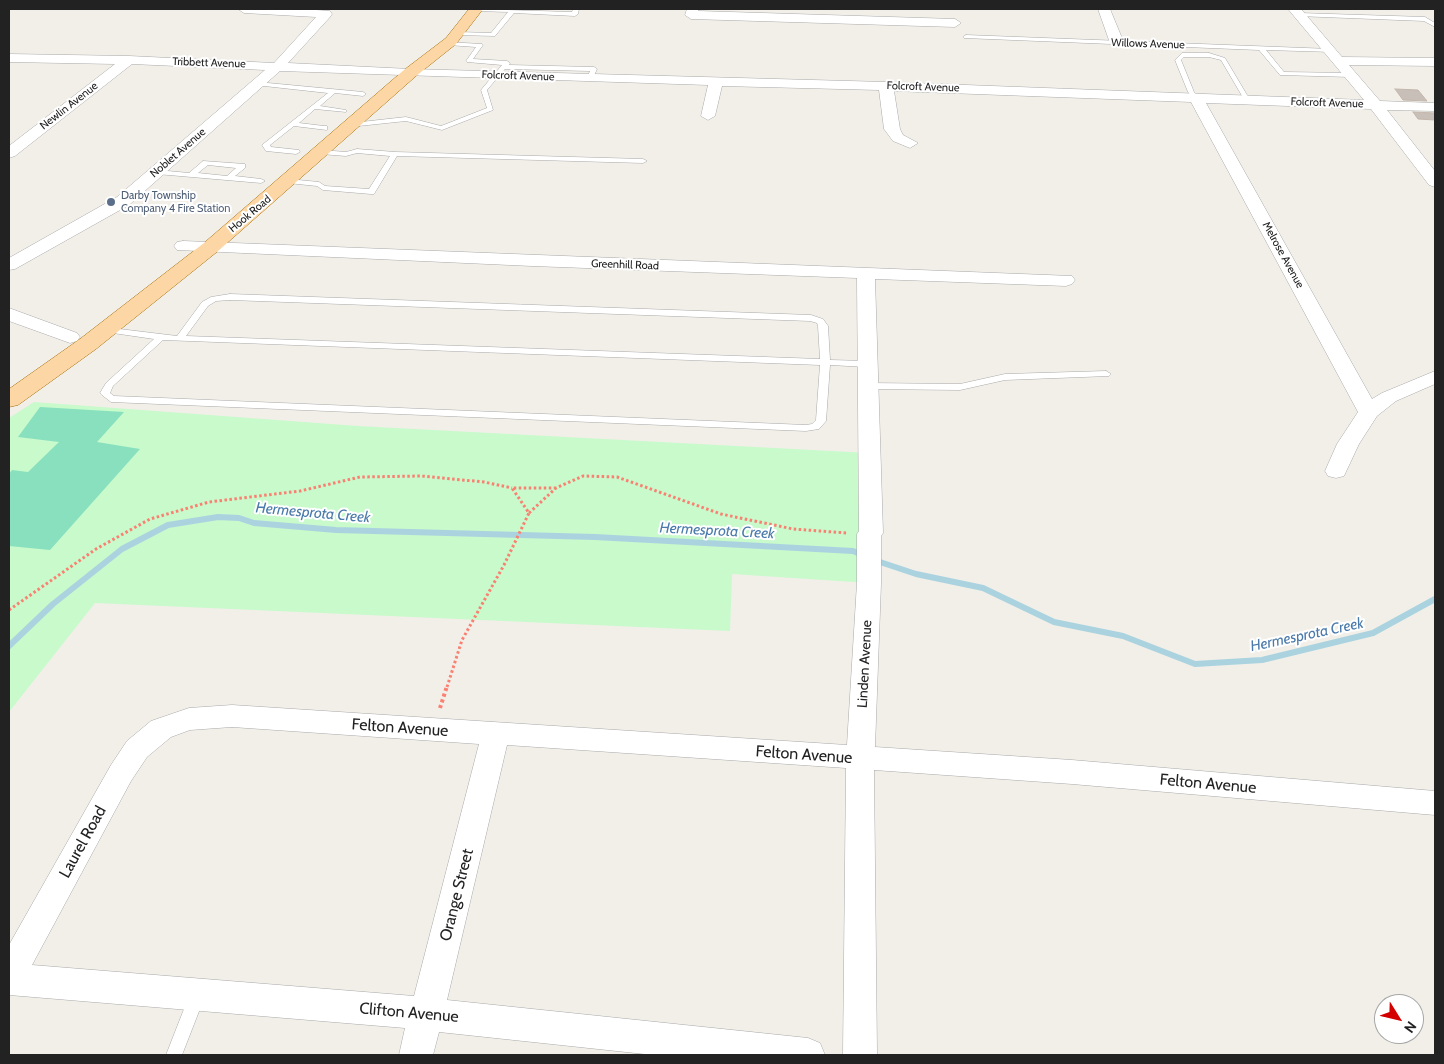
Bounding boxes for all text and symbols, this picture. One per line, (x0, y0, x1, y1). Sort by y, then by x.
street label: Willows Avenue (1111, 36, 1185, 52)
street label: Tribbett Avenue (172, 55, 246, 71)
street label: Folcroft Avenue (481, 68, 555, 84)
street label: Newlin Avenue (38, 79, 100, 133)
street label: Folcroft Avenue (886, 79, 960, 95)
street label: Folcroft Avenue (1290, 95, 1364, 111)
street label: Noblet Avenue (148, 125, 208, 181)
place label: Darby Township Company 4 Fire Station (121, 189, 230, 215)
street label: Hook Road (226, 193, 274, 235)
marker: Darby Township Company 4 Fire Station (105, 196, 117, 208)
street label: Melrose Avenue (1259, 219, 1307, 291)
street label: Greenhill Road (591, 257, 659, 273)
water label: Hermesprota Creek (255, 499, 371, 527)
water label: Hermesprota Creek (659, 519, 775, 543)
water label: Hermesprota Creek (1249, 614, 1365, 656)
street label: Linden Avenue (854, 620, 876, 708)
street label: Felton Avenue (351, 715, 449, 741)
street label: Felton Avenue (755, 742, 853, 768)
street label: Felton Avenue (1159, 770, 1257, 798)
street label: Laurel Road (55, 803, 111, 881)
street label: Orange Street (436, 847, 478, 943)
north arrow (1374, 994, 1424, 1044)
street label: Clifton Avenue (358, 999, 460, 1027)
text: N (1400, 1018, 1421, 1037)

